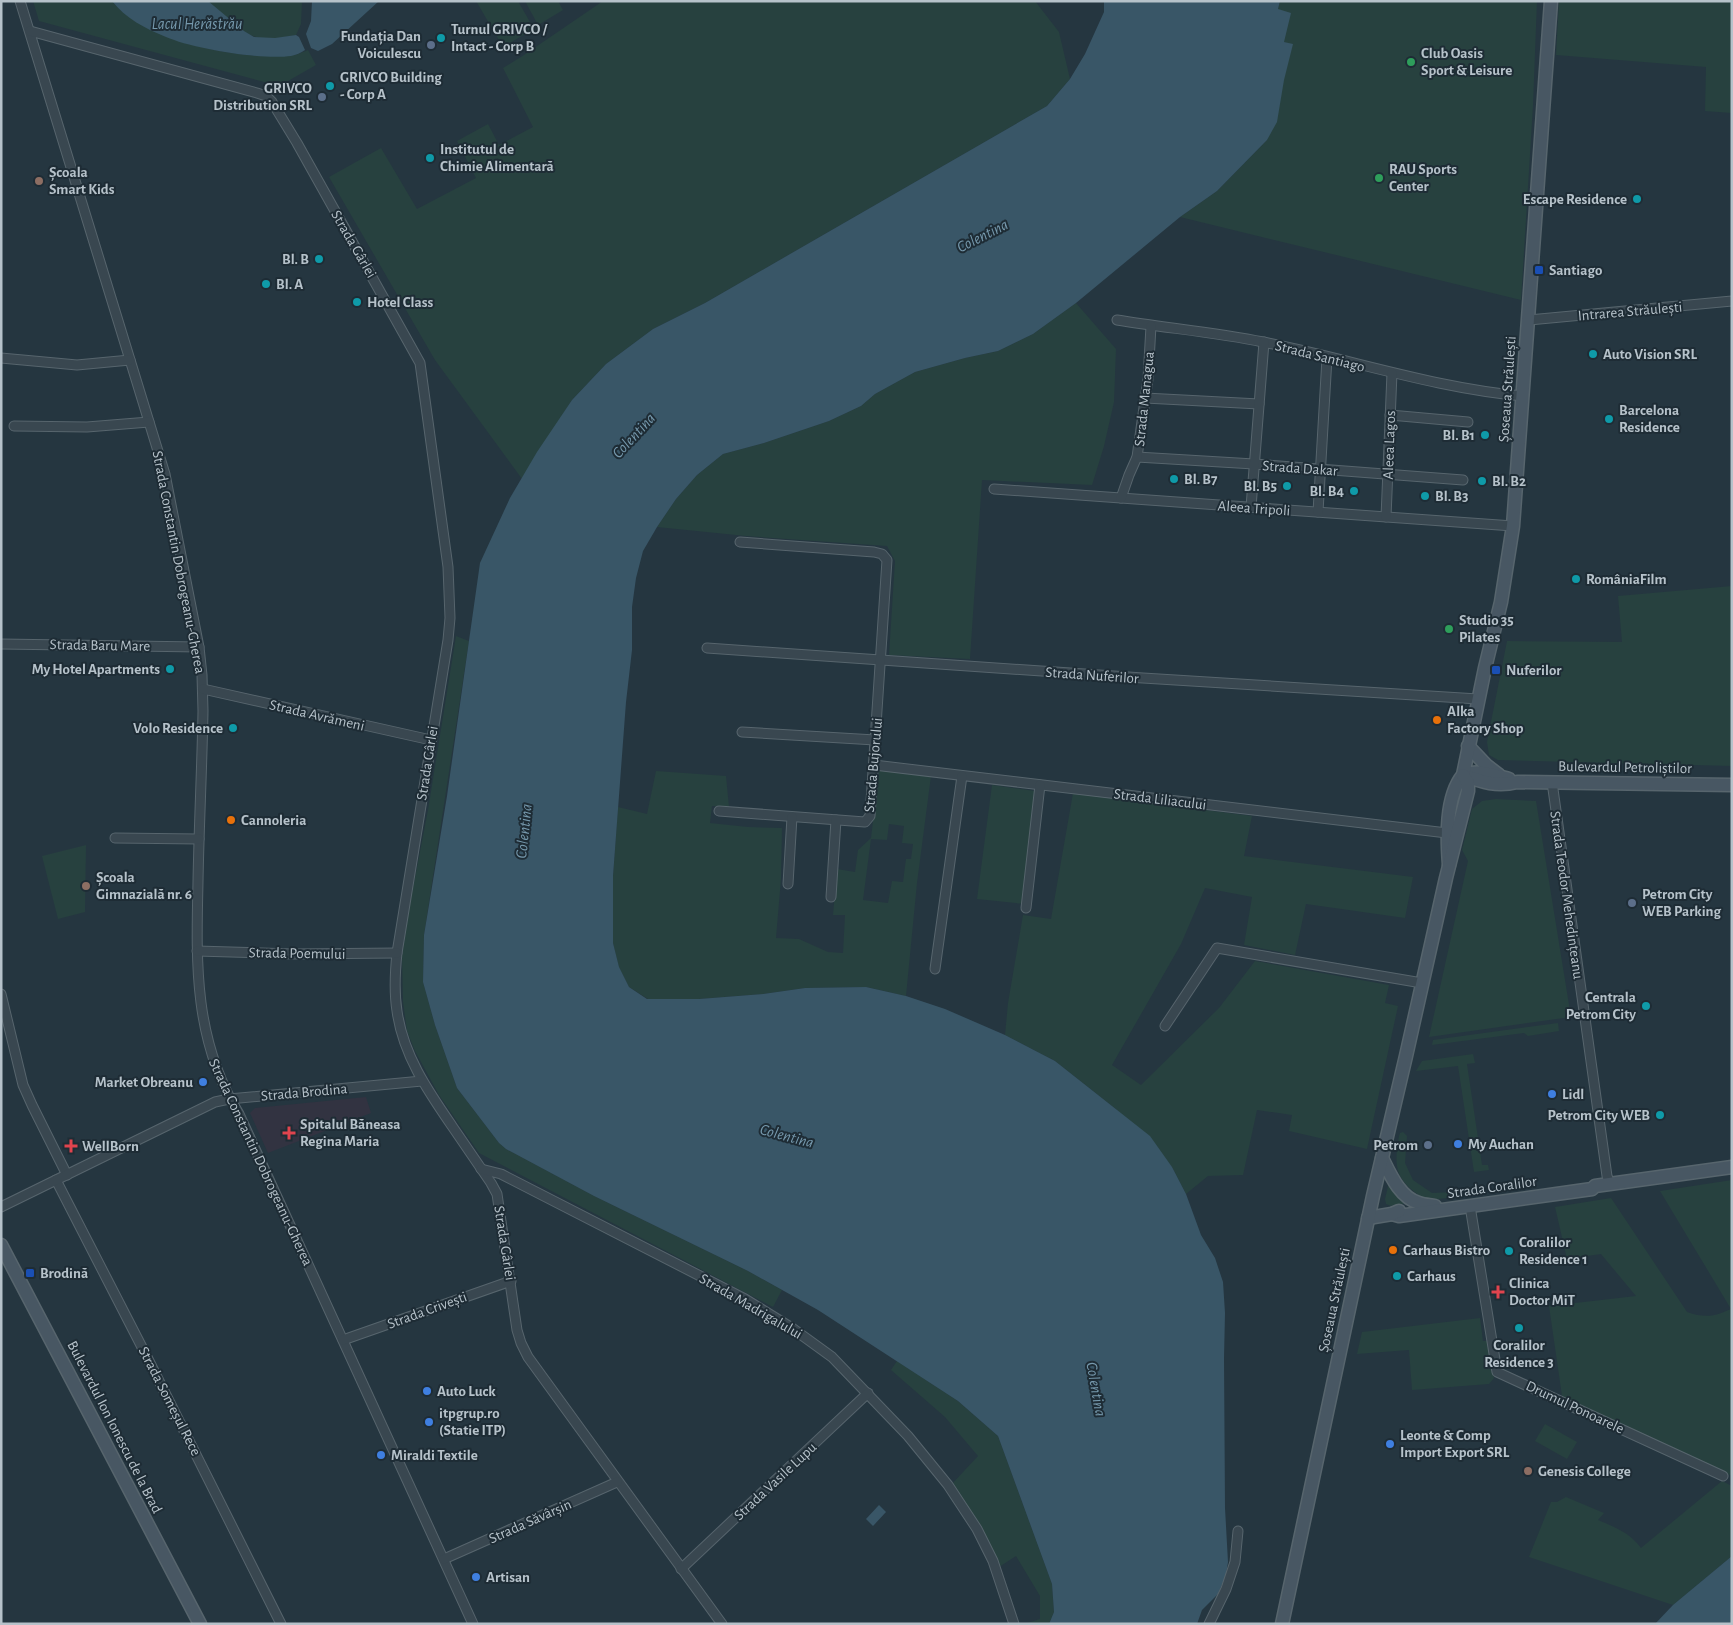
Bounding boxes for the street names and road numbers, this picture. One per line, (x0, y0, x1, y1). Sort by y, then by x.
street label: Strada Gârlei (328, 208, 379, 281)
street label: Intrarea Străulești (1577, 299, 1683, 325)
street label: Șoseaua Străulești (1496, 335, 1520, 443)
street label: Strada Santiago (1273, 338, 1366, 375)
street label: Strada Managua (1132, 351, 1157, 447)
street label: Aleea Lagos (1381, 410, 1398, 480)
street label: Strada Constantin Dobrogeanu-Gherea (150, 449, 208, 675)
street label: Strada Dakar (1262, 458, 1338, 479)
street label: Aleea Tripoli (1217, 498, 1291, 519)
street label: Strada Baru Mare (50, 637, 151, 654)
street label: Strada Nuferilor (1045, 665, 1139, 686)
street label: Strada Avrămeni (268, 697, 366, 734)
street label: Strada Bujorului (862, 717, 885, 813)
street label: Strada Gârlei (414, 725, 441, 801)
street label: Bulevardul Petroliștilor (1558, 759, 1692, 777)
street label: Strada Liliacului (1113, 786, 1207, 813)
street label: Strada Teodor Mehedințeanu (1546, 810, 1586, 981)
street label: Strada Poemului (248, 945, 345, 962)
street label: Strada Constantin Dobrogeanu-Gherea (206, 1056, 315, 1268)
street label: Strada Brodina (260, 1081, 348, 1104)
street label: Strada Coralilor (1446, 1174, 1538, 1201)
street label: Strada Gârlei (491, 1205, 518, 1281)
street label: Șoseaua Străulești (1316, 1247, 1354, 1354)
street label: Strada Madrigalului (697, 1271, 805, 1342)
street label: Strada Crivești (385, 1289, 469, 1333)
street label: Bulevardul Ion Ionescu de la Brad (64, 1339, 165, 1516)
street label: Strada Someșul Rece (135, 1344, 204, 1459)
street label: Drumul Ponoarele (1523, 1378, 1626, 1437)
street label: Strada Vasile Lupu (731, 1439, 820, 1523)
street label: Strada Săvârșin (487, 1497, 574, 1547)

